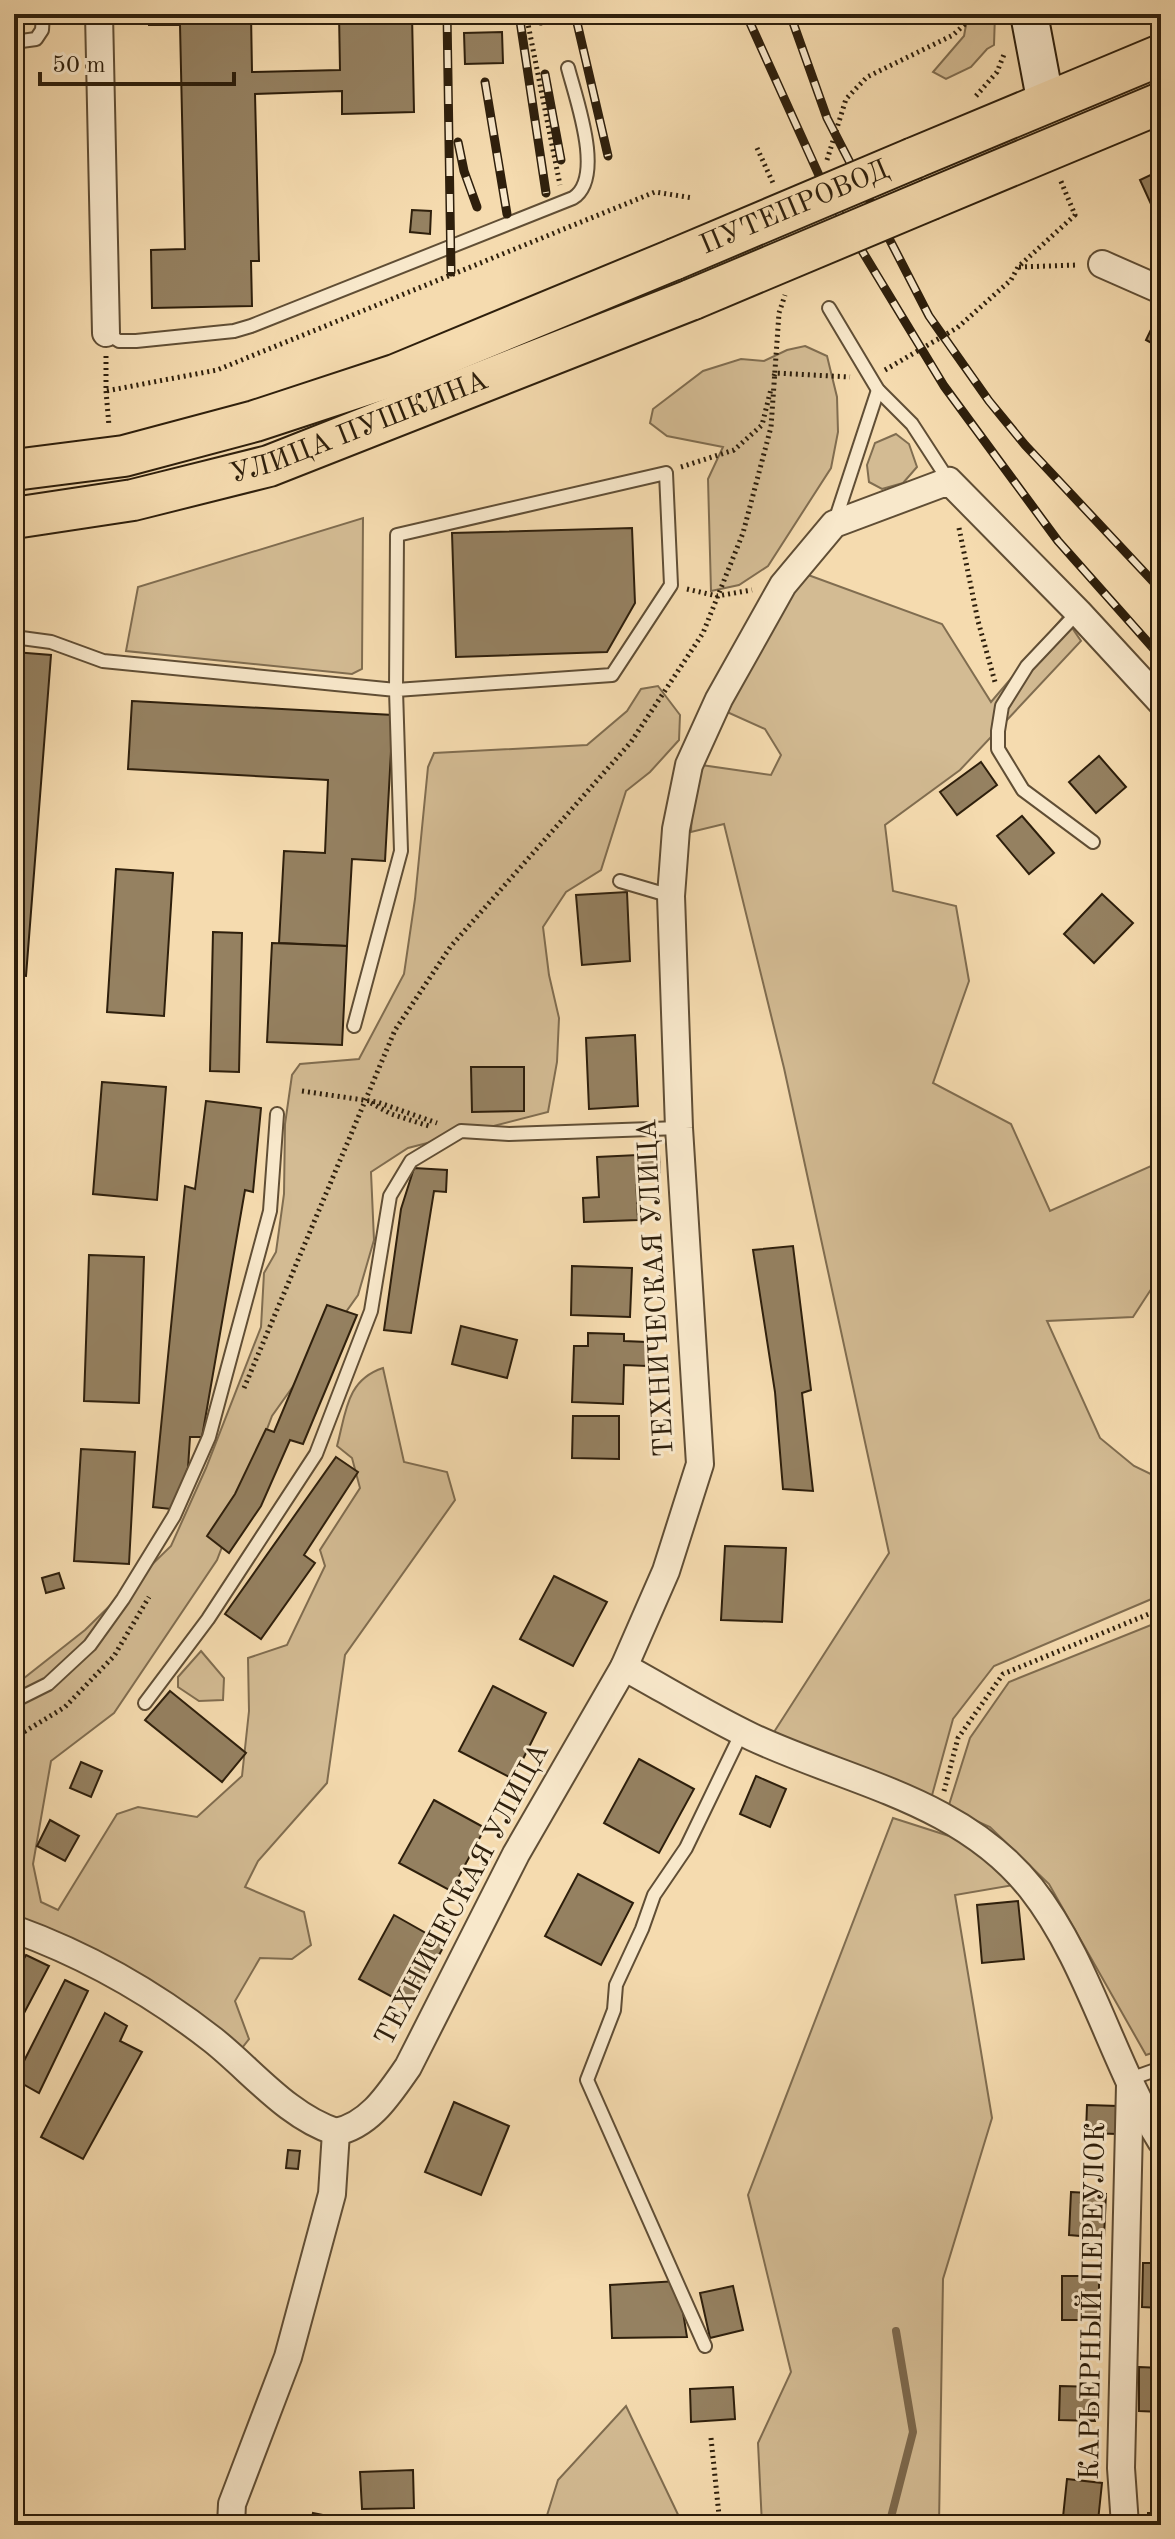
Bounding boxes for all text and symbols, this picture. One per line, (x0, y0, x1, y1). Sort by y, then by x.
scale bar (40, 36, 234, 86)
text: 50 m (52, 54, 106, 78)
street label: ПУТЕПРОВОД (696, 156, 893, 261)
street label: УЛИЦА ПУШКИНА (227, 367, 492, 489)
street label: ТЕХНИЧЕСКАЯ УЛИЦА (634, 1118, 680, 1458)
street label: ТЕХНИЧЕСКАЯ УЛИЦА (371, 1739, 555, 2051)
street label: КАРЬЕРНЫЙ ПЕРЕУЛОК (1071, 2122, 1111, 2480)

